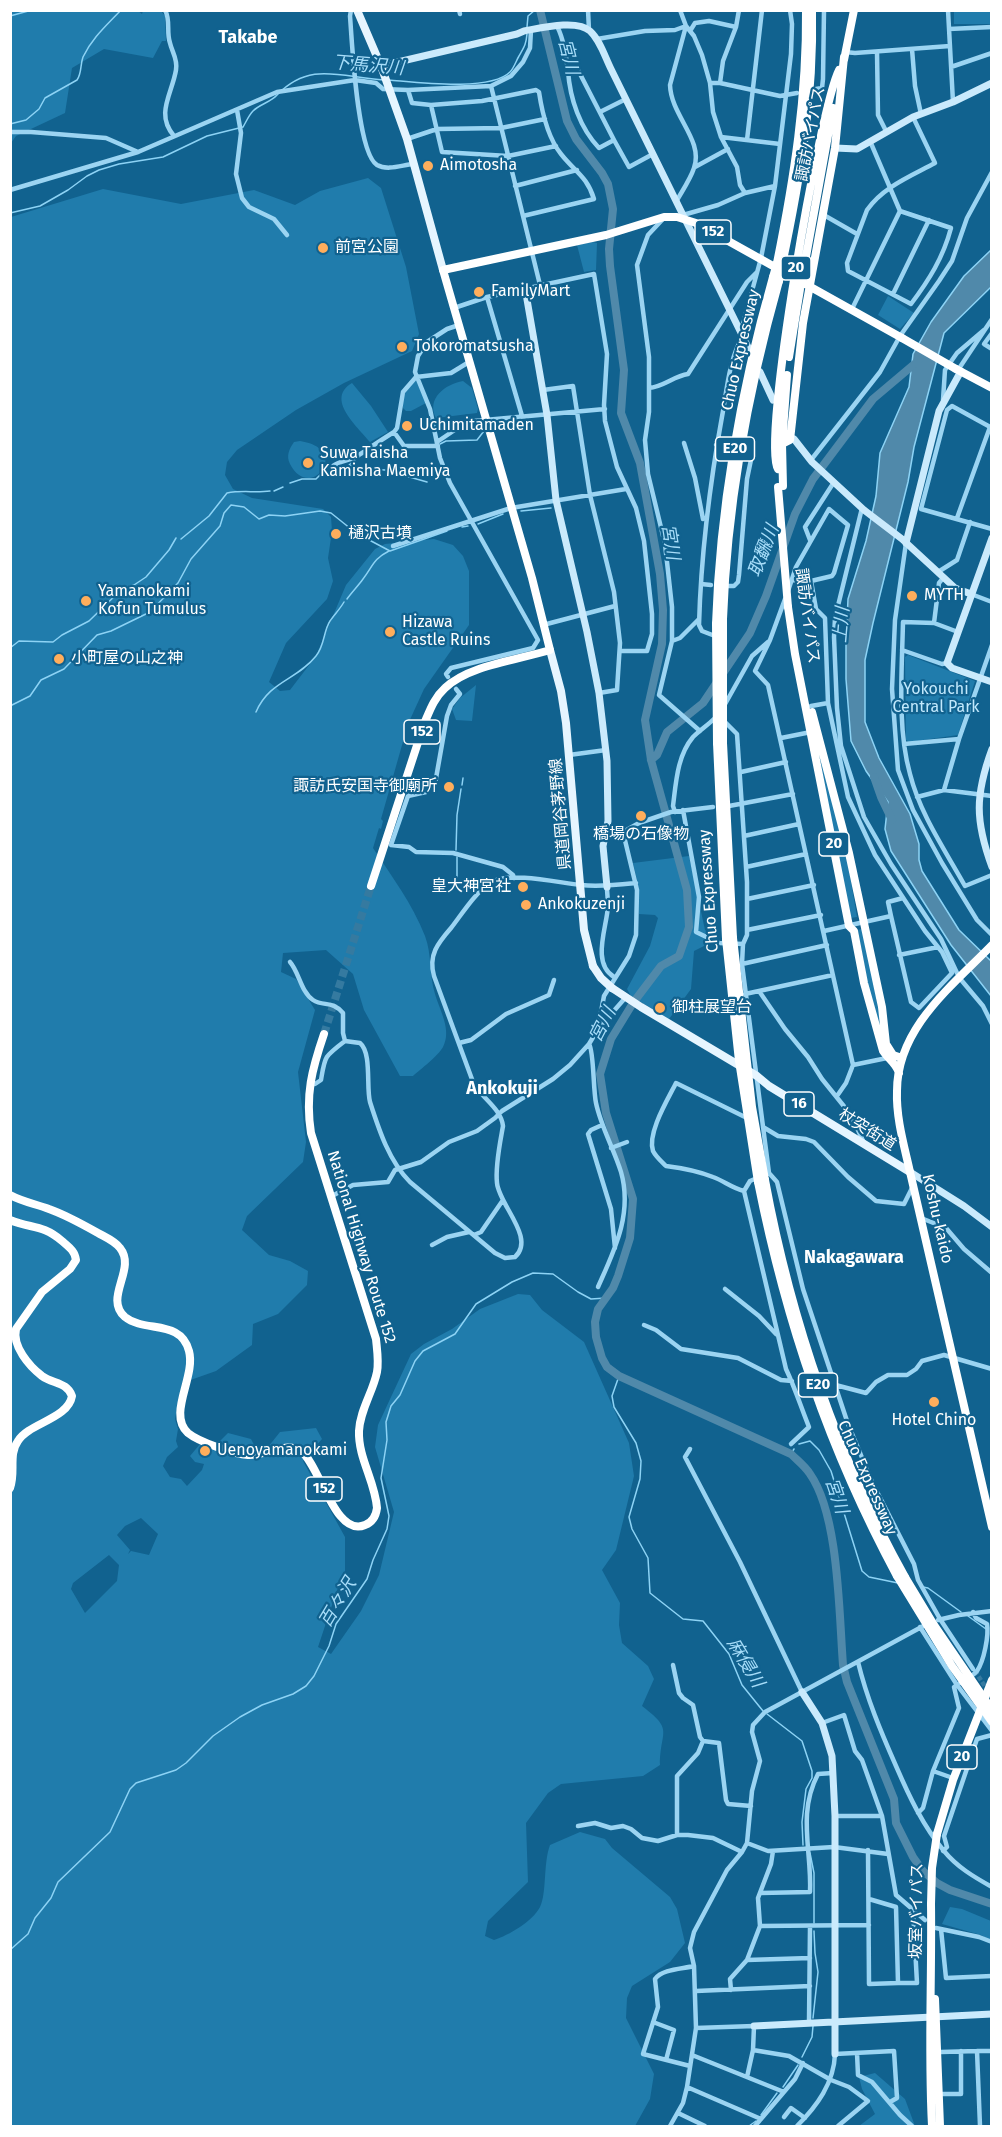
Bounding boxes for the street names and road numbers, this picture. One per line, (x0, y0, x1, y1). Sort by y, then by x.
street label: 諏訪バイパス (792, 85, 830, 183)
road number: 152 (695, 220, 731, 244)
road number: 20 (781, 256, 811, 280)
street label: Chuo Expressway (718, 288, 764, 412)
road number: E20 (716, 437, 754, 461)
street label: 諏訪バイパス (791, 567, 823, 665)
road number: 152 (404, 720, 440, 744)
street label: 県道岡谷茅野線 (547, 757, 575, 871)
street label: Chuo Expressway (695, 829, 723, 953)
road number: 20 (819, 832, 849, 856)
road number: 16 (784, 1092, 814, 1116)
street label: 杖突街道 (835, 1105, 899, 1155)
street label: National Highway Route 152 (323, 1148, 399, 1346)
street label: Koshu-kaido (917, 1172, 957, 1266)
road number: E20 (798, 1373, 838, 1397)
street label: Chuo Expressway (833, 1418, 901, 1538)
road number: 152 (306, 1477, 342, 1501)
road number: 20 (947, 1745, 977, 1769)
street label: 坂室バイパス (907, 1863, 927, 1959)

